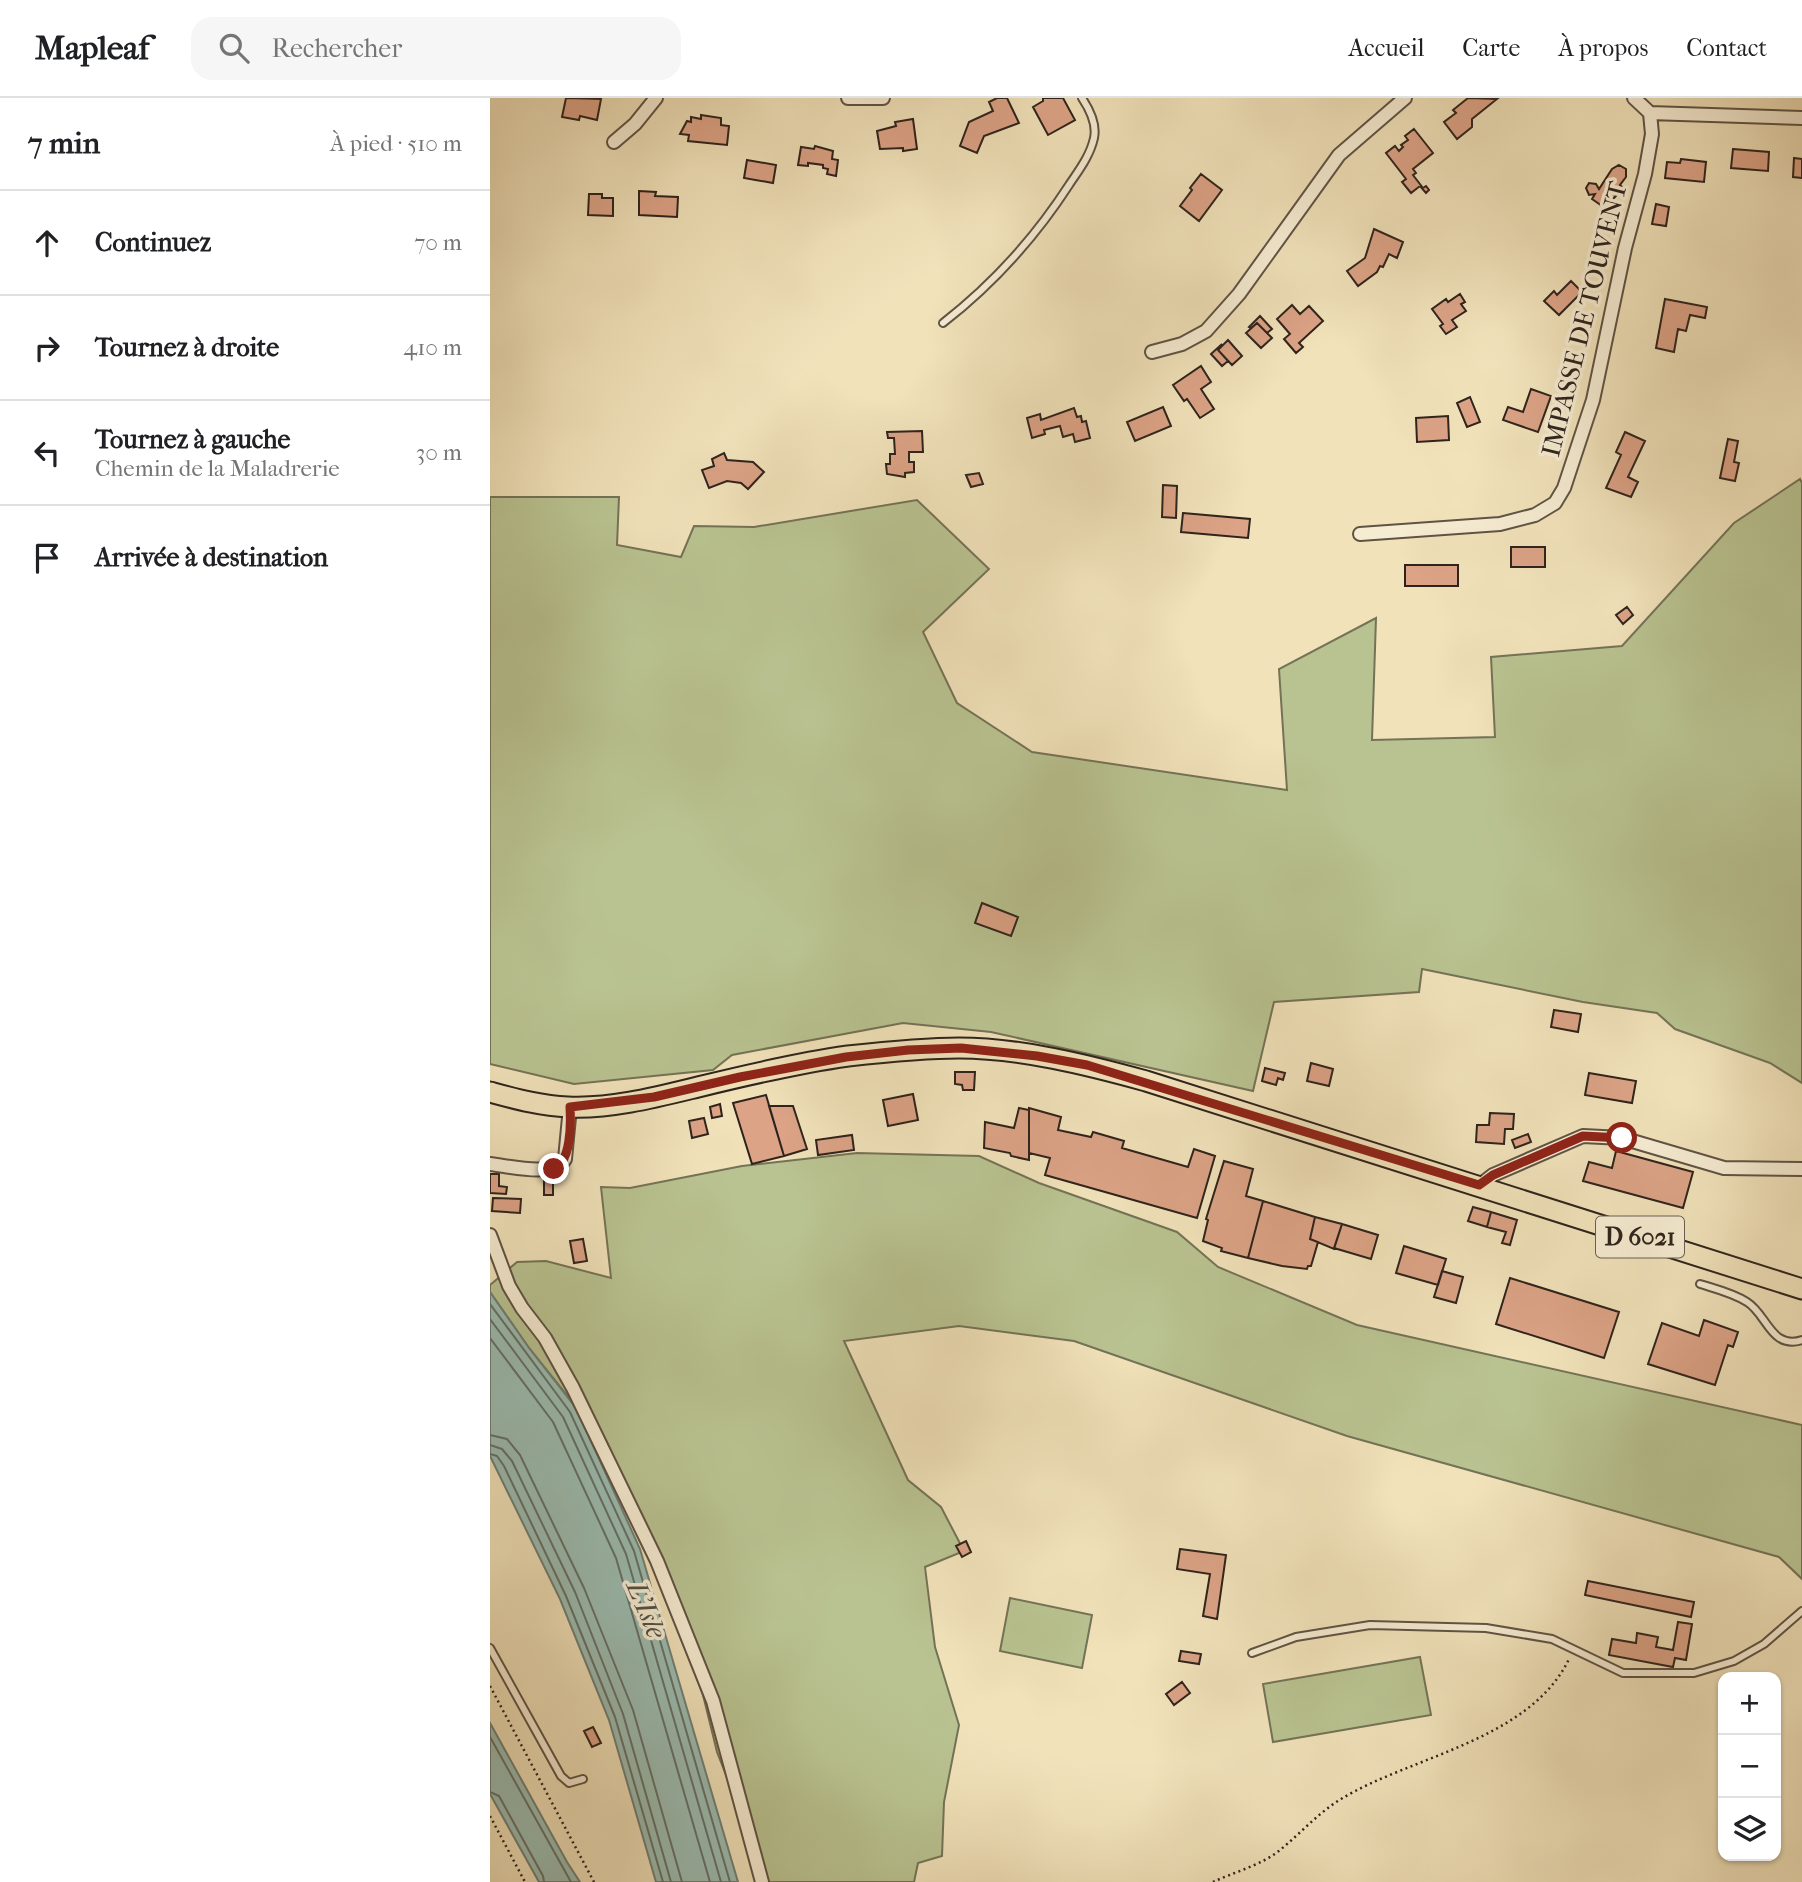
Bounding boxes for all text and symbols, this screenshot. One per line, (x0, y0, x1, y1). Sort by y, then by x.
search box (191, 17, 681, 80)
text: Mapleaf (35, 29, 149, 68)
icon: search (215, 29, 253, 67)
text: Rechercher (271, 33, 402, 64)
text: Accueil (1349, 34, 1424, 62)
text: Carte (1462, 34, 1520, 62)
text: À propos (1558, 34, 1648, 62)
text: Contact (1686, 34, 1767, 62)
text: 7 min (28, 126, 100, 161)
text: À pied · 510 m (330, 130, 462, 157)
street label: IMPASSE DE TOUVENT (1535, 178, 1634, 460)
icon: ahead (28, 224, 66, 262)
text: Continuez (95, 227, 211, 258)
text: 70 m (414, 229, 462, 256)
icon: right (28, 329, 66, 367)
text: Tournez à droite (95, 332, 279, 363)
text: 410 m (404, 334, 462, 361)
text: Tournez à gauche (95, 424, 290, 455)
icon: left (28, 434, 66, 472)
text: 30 m (416, 439, 462, 466)
text: Chemin de la Maladrerie (95, 455, 340, 482)
icon: arrive (28, 539, 66, 577)
text: Arrivée à destination (95, 542, 328, 573)
route start (1606, 1122, 1637, 1153)
route end (538, 1153, 569, 1184)
road number: D 6021 (1596, 1217, 1684, 1258)
water label: L'Isle (619, 1573, 674, 1644)
map controls (1718, 1672, 1781, 1861)
button: + (1718, 1672, 1781, 1735)
button: − (1718, 1735, 1781, 1798)
button: layers (1718, 1798, 1781, 1861)

